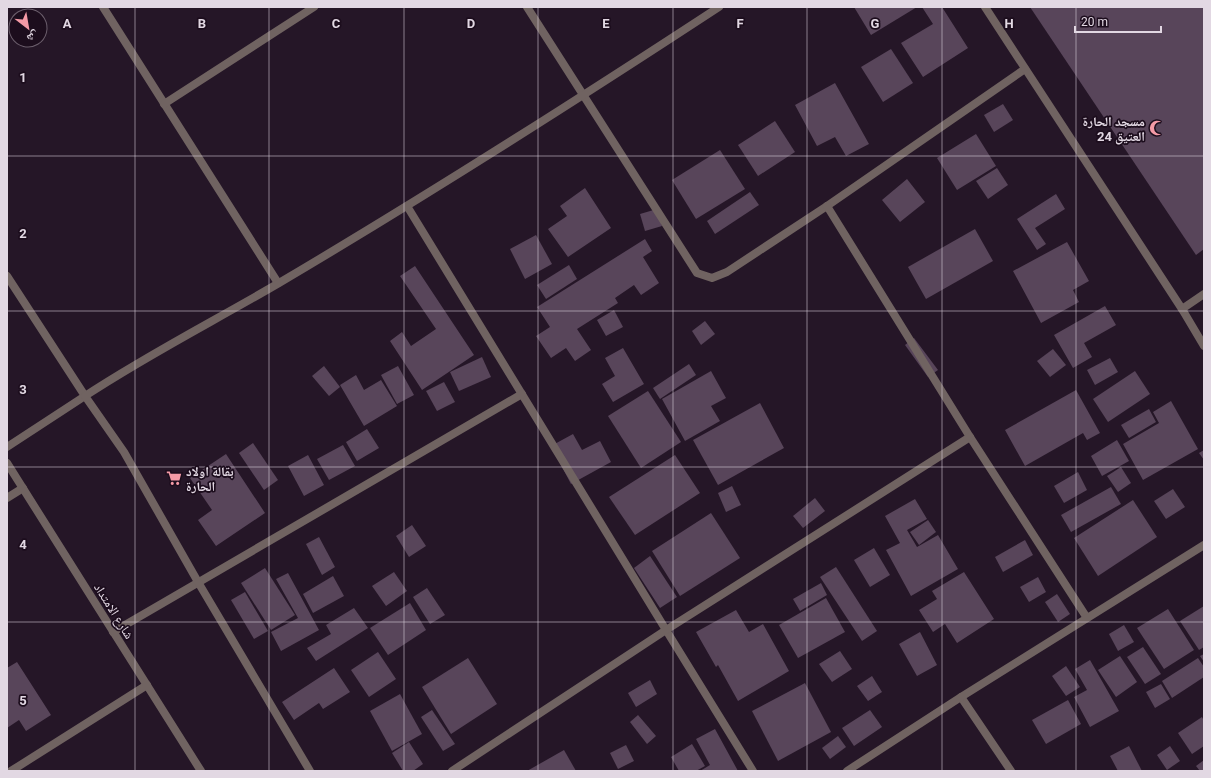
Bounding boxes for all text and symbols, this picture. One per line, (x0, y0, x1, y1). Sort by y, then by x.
north arrow (8, 8, 48, 48)
scale bar (1075, 8, 1161, 34)
text: 20 m (1081, 15, 1108, 29)
text: A (63, 16, 72, 31)
text: B (198, 16, 206, 31)
text: C (332, 16, 341, 31)
text: D (467, 16, 475, 31)
text: E (602, 16, 610, 31)
text: F (736, 16, 744, 31)
text: G (871, 16, 880, 31)
text: H (1004, 16, 1014, 31)
text: ش (24, 27, 41, 45)
text: 1 (19, 70, 27, 85)
place label: مسجد الحارة 24 العتيق (1082, 114, 1145, 145)
mosque icon: مسجد الحارة 24 العتيق (1148, 119, 1166, 137)
text: 2 (19, 226, 27, 241)
text: 3 (19, 382, 27, 397)
place label: بقالة اولاد الحارة (186, 464, 234, 494)
supermarket icon: بقالة اولاد الحارة (165, 469, 183, 487)
text: 4 (19, 537, 27, 552)
street label: شارع الامتداد (89, 580, 137, 643)
text: 5 (19, 693, 27, 708)

